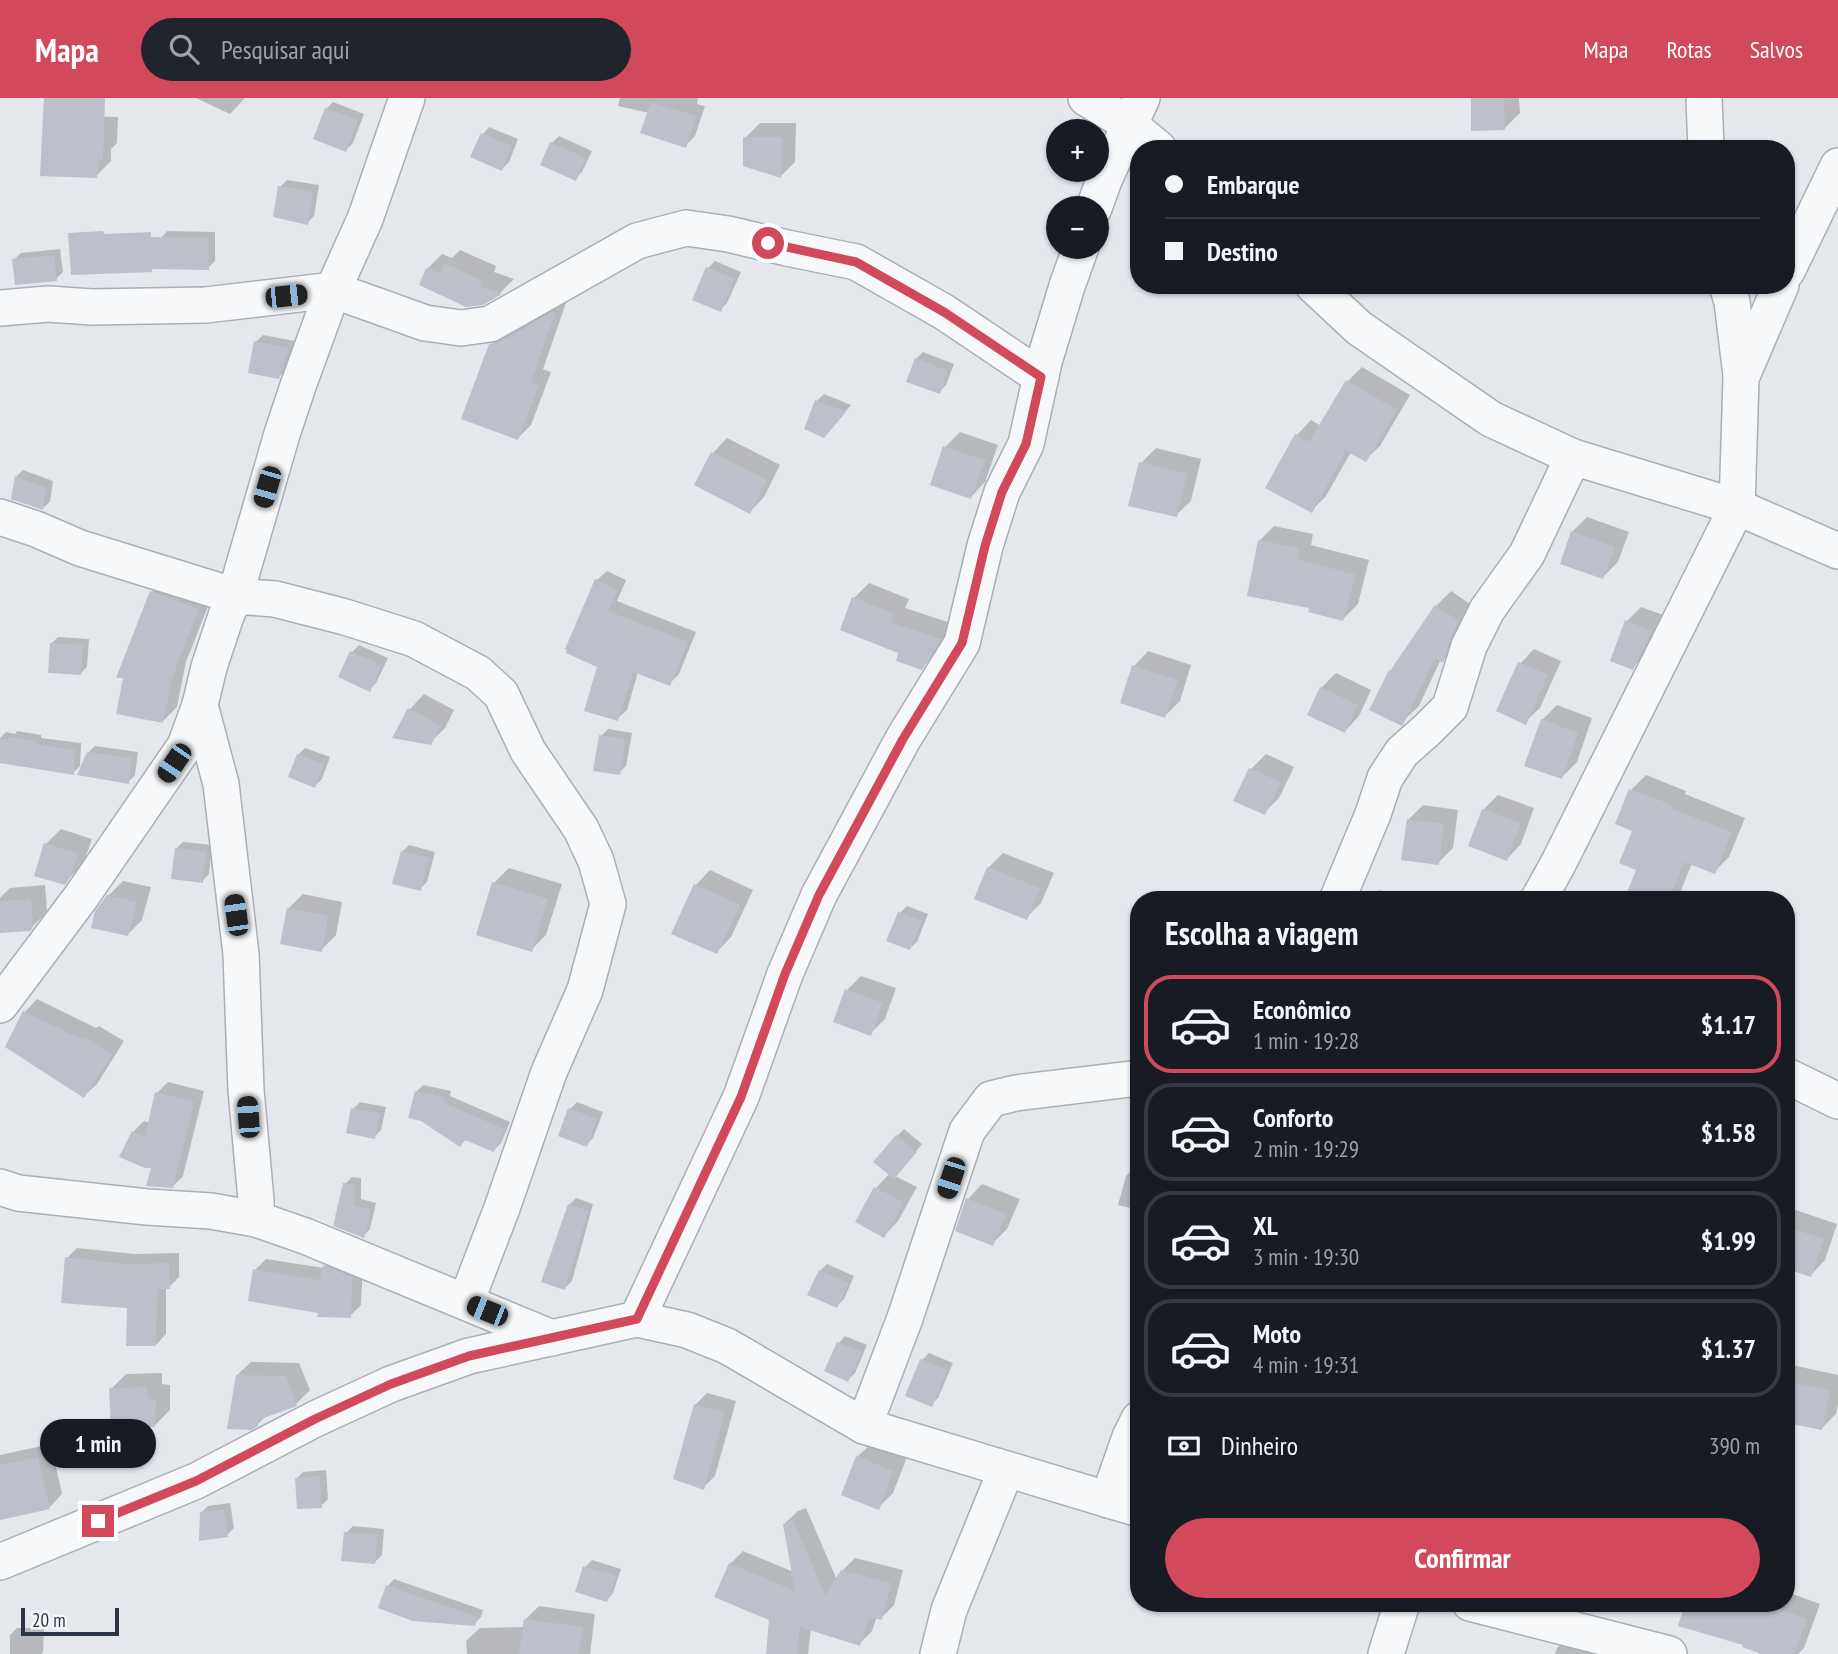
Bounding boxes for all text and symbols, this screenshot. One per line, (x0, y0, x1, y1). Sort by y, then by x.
search box (141, 18, 631, 81)
text: Mapa (35, 28, 99, 71)
icon: search (165, 30, 203, 68)
text: Pesquisar aqui (221, 33, 350, 66)
text: Mapa (1584, 34, 1628, 65)
text: Rotas (1666, 34, 1712, 65)
text: Salvos (1750, 34, 1803, 65)
map controls (1046, 119, 1109, 259)
button: + (1046, 119, 1109, 182)
text: Embarque (1207, 168, 1300, 201)
button: − (1046, 196, 1109, 259)
route start (752, 227, 784, 259)
text: Destino (1207, 235, 1278, 268)
car (265, 283, 308, 309)
car (252, 464, 283, 510)
car (154, 740, 195, 786)
car (223, 893, 250, 937)
text: Escolha a viagem (1165, 912, 1358, 954)
icon: car (1169, 993, 1232, 1056)
text: Econômico (1253, 993, 1351, 1026)
text: $1.17 (1701, 1008, 1756, 1041)
text: 1 min · 19:28 (1253, 1026, 1359, 1055)
car (237, 1095, 260, 1139)
icon: car (1169, 1101, 1232, 1164)
text: Conforto (1253, 1101, 1333, 1134)
text: $1.58 (1701, 1116, 1756, 1149)
text: 2 min · 19:29 (1253, 1134, 1359, 1163)
car (935, 1155, 968, 1201)
icon: car (1169, 1209, 1232, 1272)
text: XL (1253, 1209, 1278, 1242)
text: $1.99 (1701, 1224, 1756, 1257)
text: 3 min · 19:30 (1253, 1242, 1359, 1271)
car (464, 1293, 511, 1329)
icon: car (1169, 1317, 1232, 1380)
text: Moto (1253, 1317, 1301, 1350)
text: $1.37 (1701, 1332, 1756, 1365)
text: 4 min · 19:31 (1253, 1350, 1359, 1379)
callout: 1 min (40, 1420, 156, 1468)
icon: cash (1165, 1427, 1203, 1465)
text: 1 min (75, 1429, 121, 1458)
text: Dinheiro (1221, 1429, 1298, 1462)
text: 390 m (1709, 1431, 1760, 1460)
route end (82, 1505, 114, 1537)
button: Confirmar (1165, 1518, 1760, 1598)
scale bar (21, 1605, 119, 1637)
text: 20 m (32, 1608, 66, 1632)

